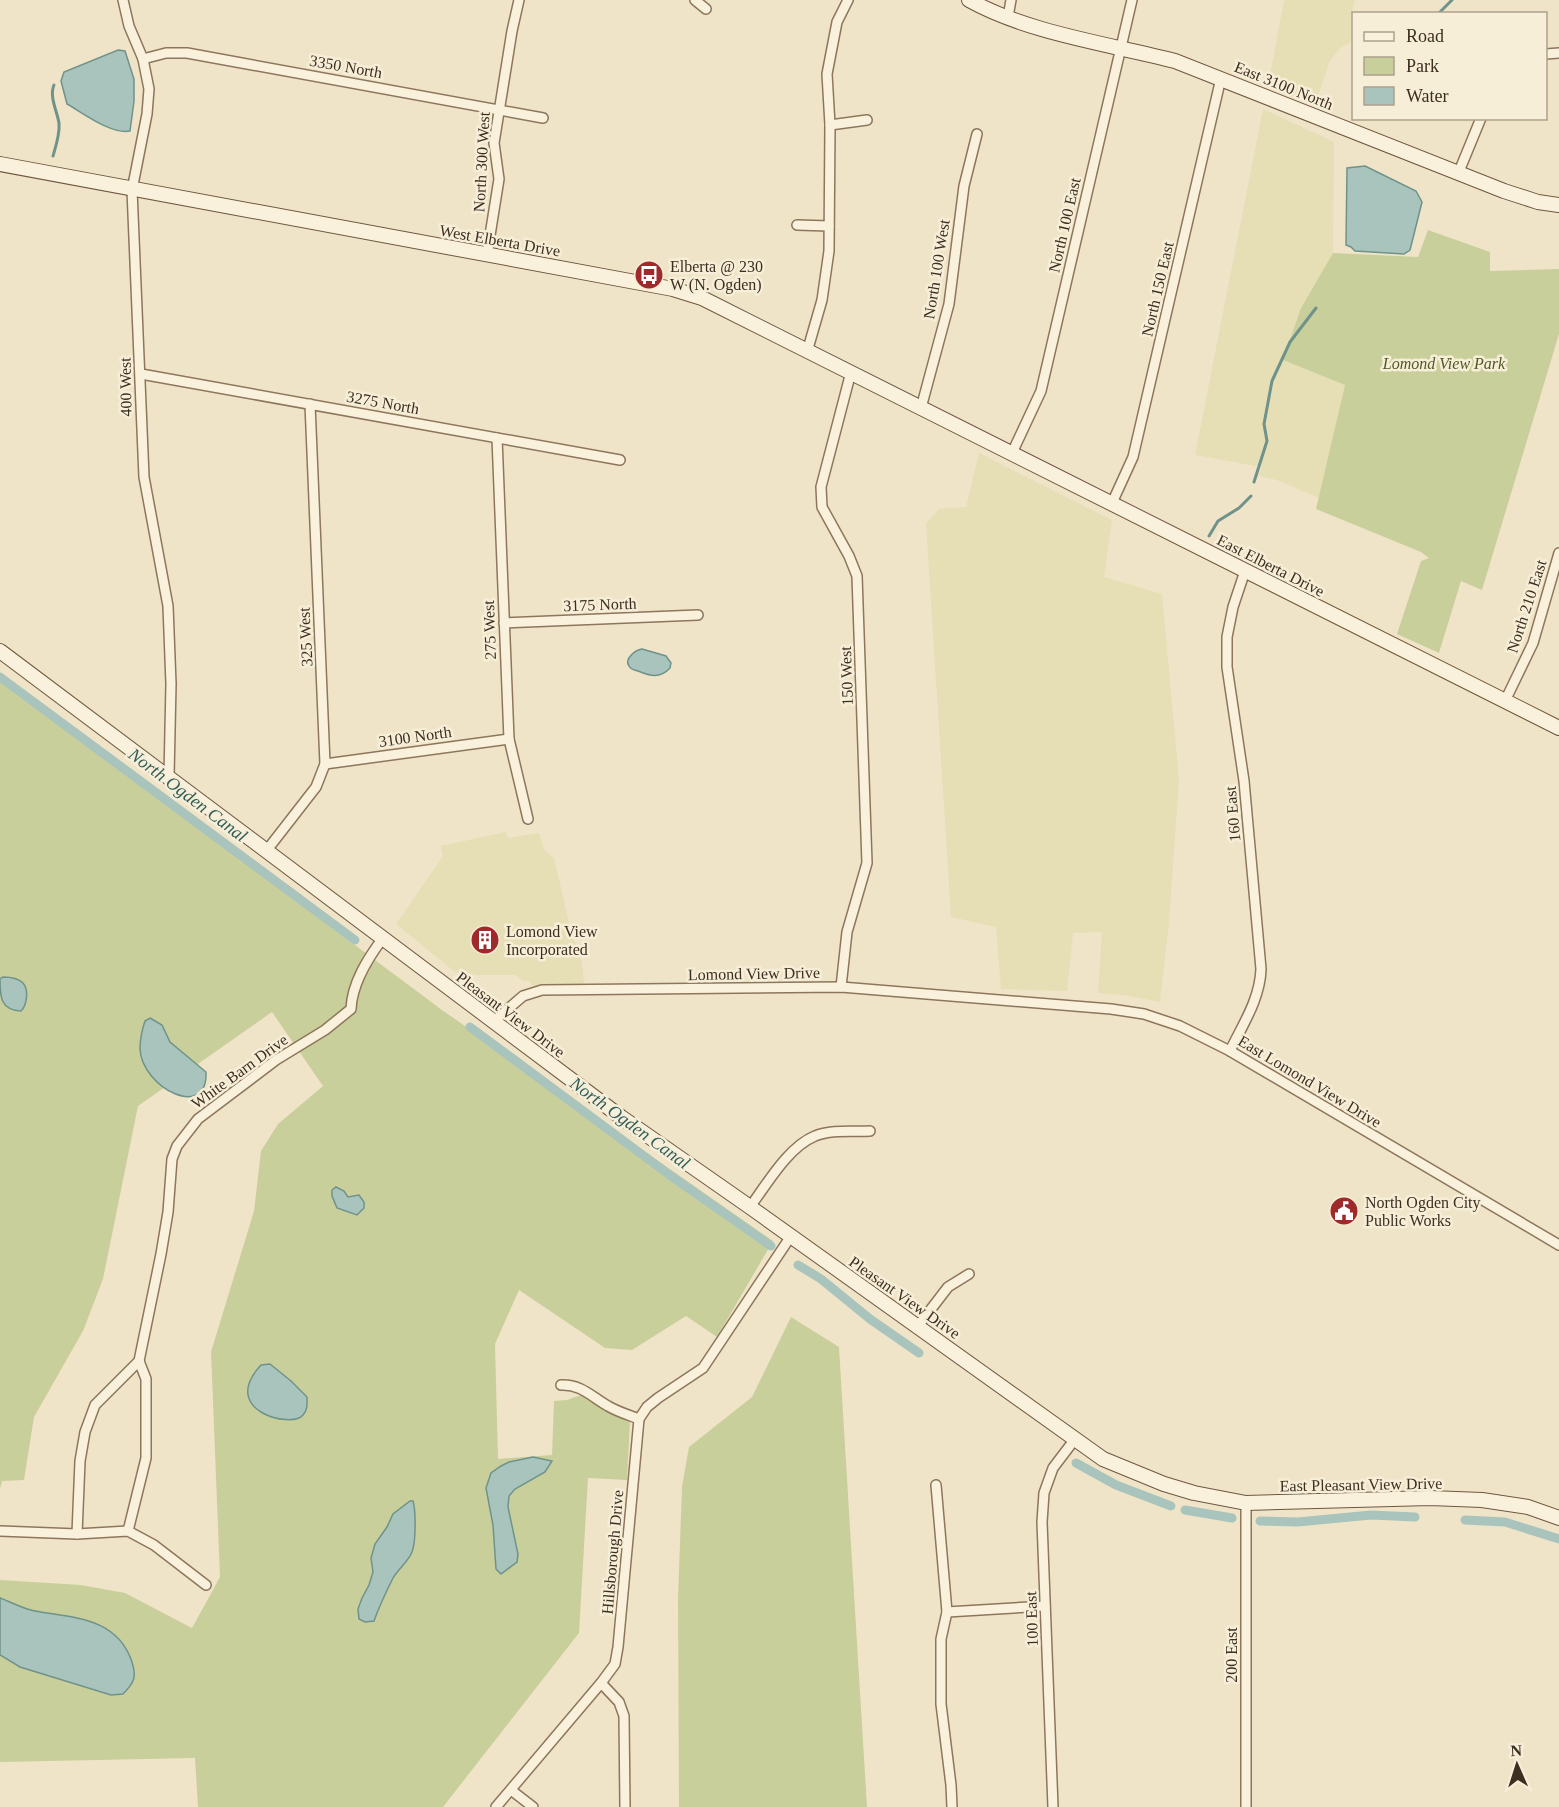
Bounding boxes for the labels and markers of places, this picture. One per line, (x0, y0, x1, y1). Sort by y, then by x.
place label: Elberta @ 230 W (N. Ogden) (670, 258, 763, 294)
bus stop icon: Elberta @ 230 W (N. Ogden) (633, 259, 665, 291)
place label: Lomond View Incorporated (506, 923, 598, 959)
building icon: Lomond View Incorporated (469, 924, 501, 956)
place label: North Ogden City Public Works (1365, 1194, 1481, 1229)
public building icon: North Ogden City Public Works (1328, 1195, 1360, 1227)

